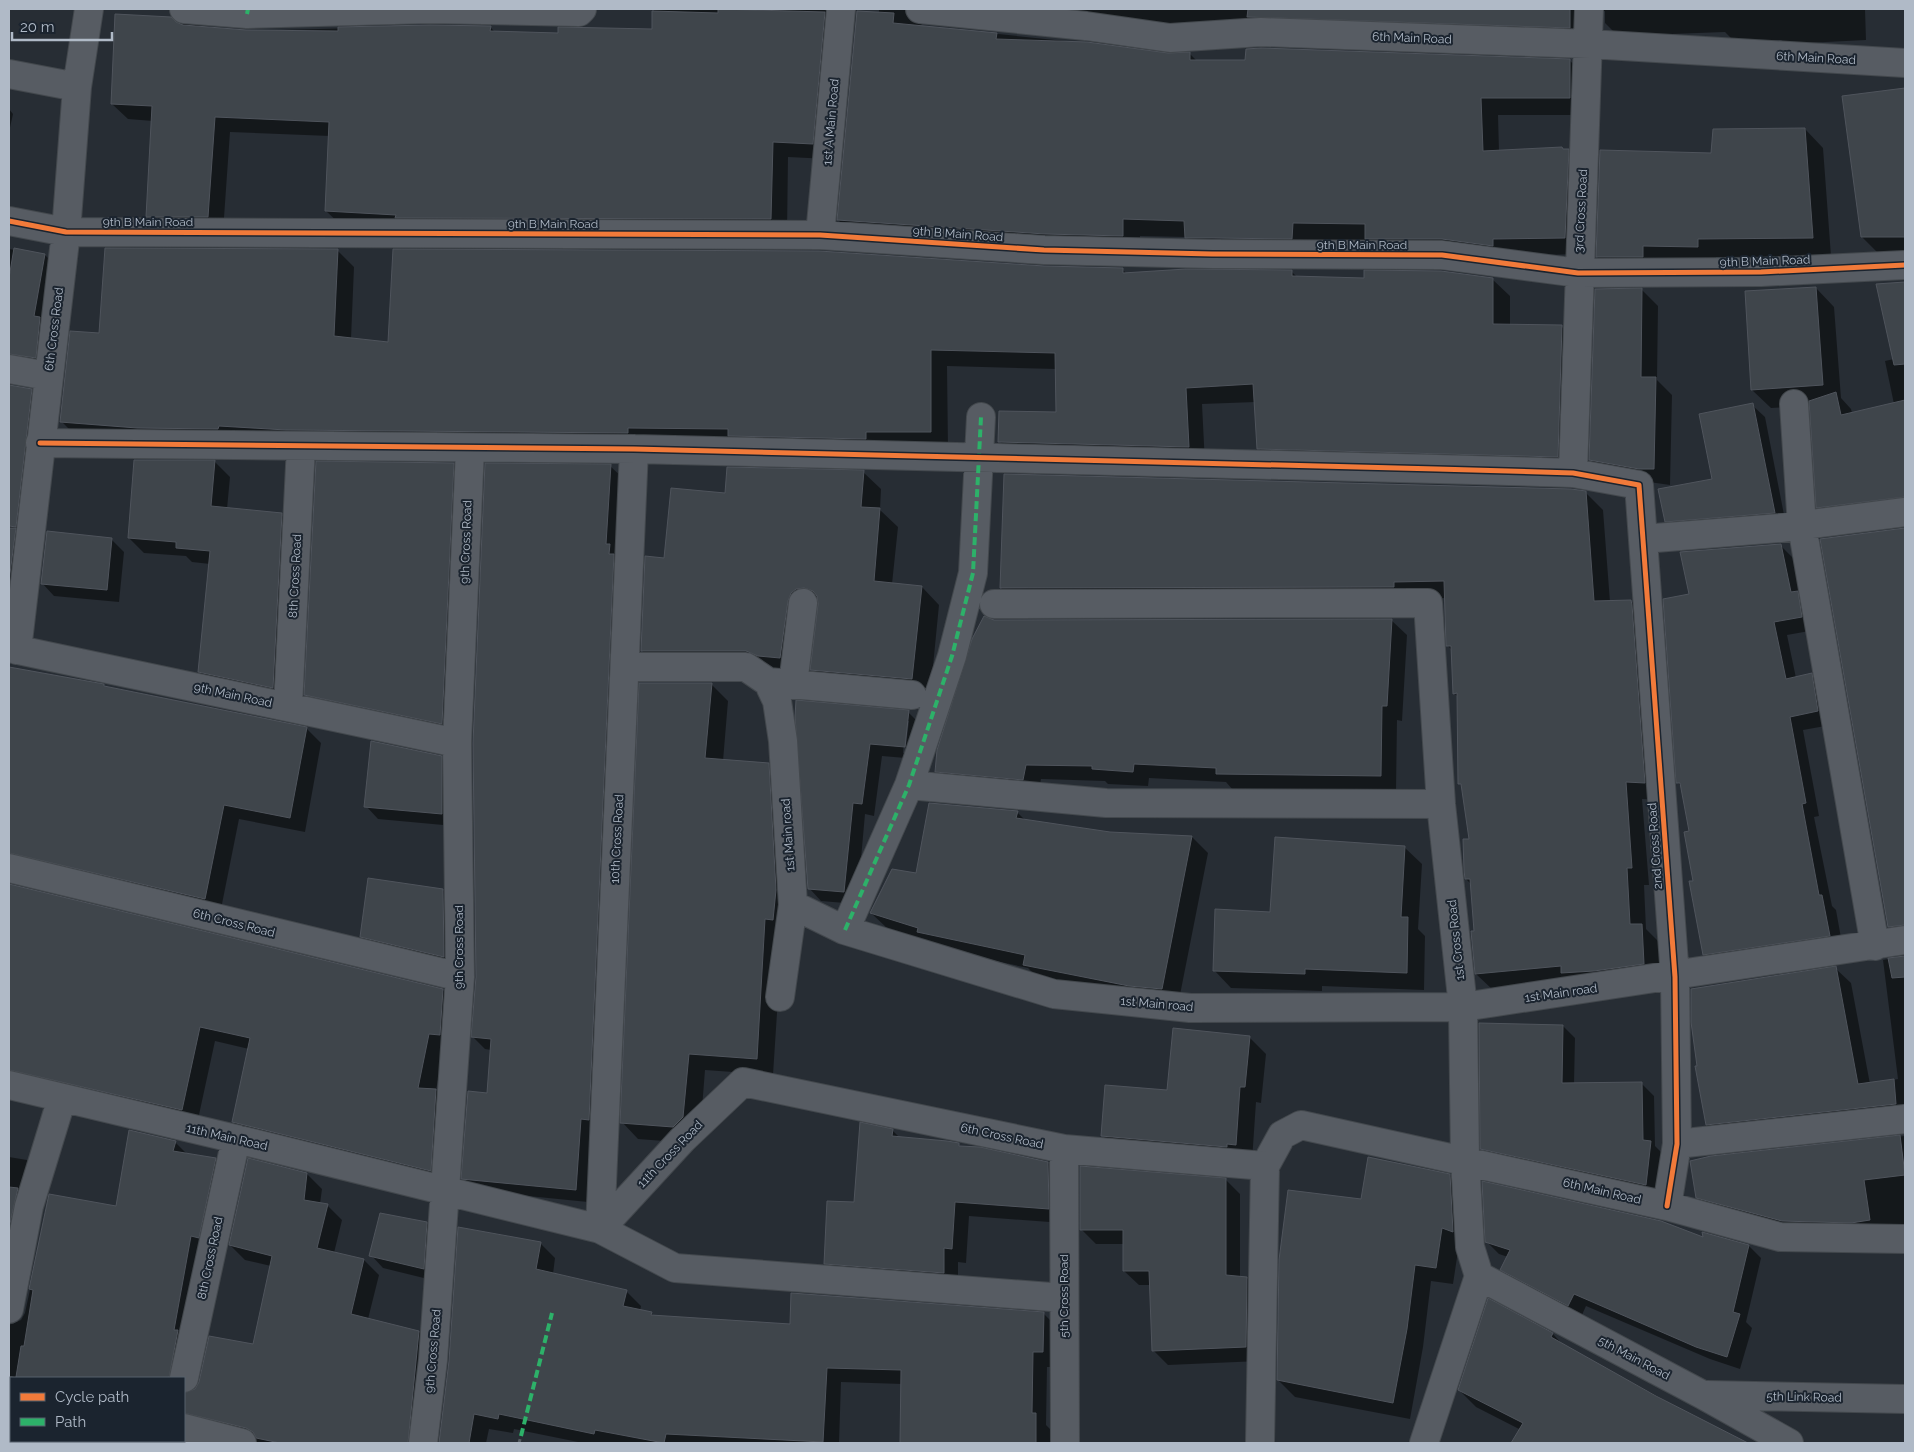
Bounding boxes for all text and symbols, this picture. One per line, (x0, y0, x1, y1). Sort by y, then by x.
scale bar (12, 10, 112, 42)
text: 20 m (20, 18, 55, 36)
street label: 6th Main Road (1372, 30, 1452, 46)
street label: 6th Main Road (1776, 49, 1856, 67)
street label: 1st A Main Road (820, 78, 842, 166)
street label: 3rd Cross Road (1572, 169, 1590, 253)
street label: 9th B Main Road (103, 215, 193, 229)
street label: 9th B Main Road (508, 217, 598, 231)
street label: 9th B Main Road (912, 224, 1004, 244)
street label: 9th B Main Road (1317, 238, 1407, 252)
street label: 9th B Main Road (1719, 252, 1811, 270)
street label: 6th Cross Road (42, 286, 66, 372)
street label: 9th Cross Road (458, 500, 474, 584)
street label: 8th Cross Road (286, 534, 304, 618)
street label: 9th Main Road (193, 680, 273, 710)
street label: 10th Cross Road (608, 794, 626, 884)
street label: 1st Main road (778, 798, 798, 872)
street label: 2nd Cross Road (1645, 802, 1665, 890)
street label: 1st Cross Road (1445, 899, 1467, 981)
street label: 9th Cross Road (452, 905, 466, 989)
street label: 6th Cross Road (191, 906, 277, 940)
street label: 1st Main road (1524, 981, 1598, 1005)
street label: 1st Main road (1120, 994, 1194, 1014)
street label: 11th Cross Road (635, 1118, 705, 1190)
street label: 6th Cross Road (959, 1120, 1045, 1152)
street label: 11th Main Road (185, 1121, 269, 1153)
street label: 6th Main Road (1562, 1175, 1642, 1207)
street label: 8th Cross Road (194, 1215, 226, 1301)
street label: 5th Cross Road (1057, 1254, 1071, 1338)
street label: 9th Cross Road (422, 1309, 444, 1393)
street label: 5th Main Road (1596, 1333, 1672, 1383)
legend (10, 1377, 185, 1442)
text: Cycle path (55, 1388, 129, 1406)
street label: 5th Link Road (1766, 1389, 1842, 1405)
text: Path (55, 1413, 86, 1431)

